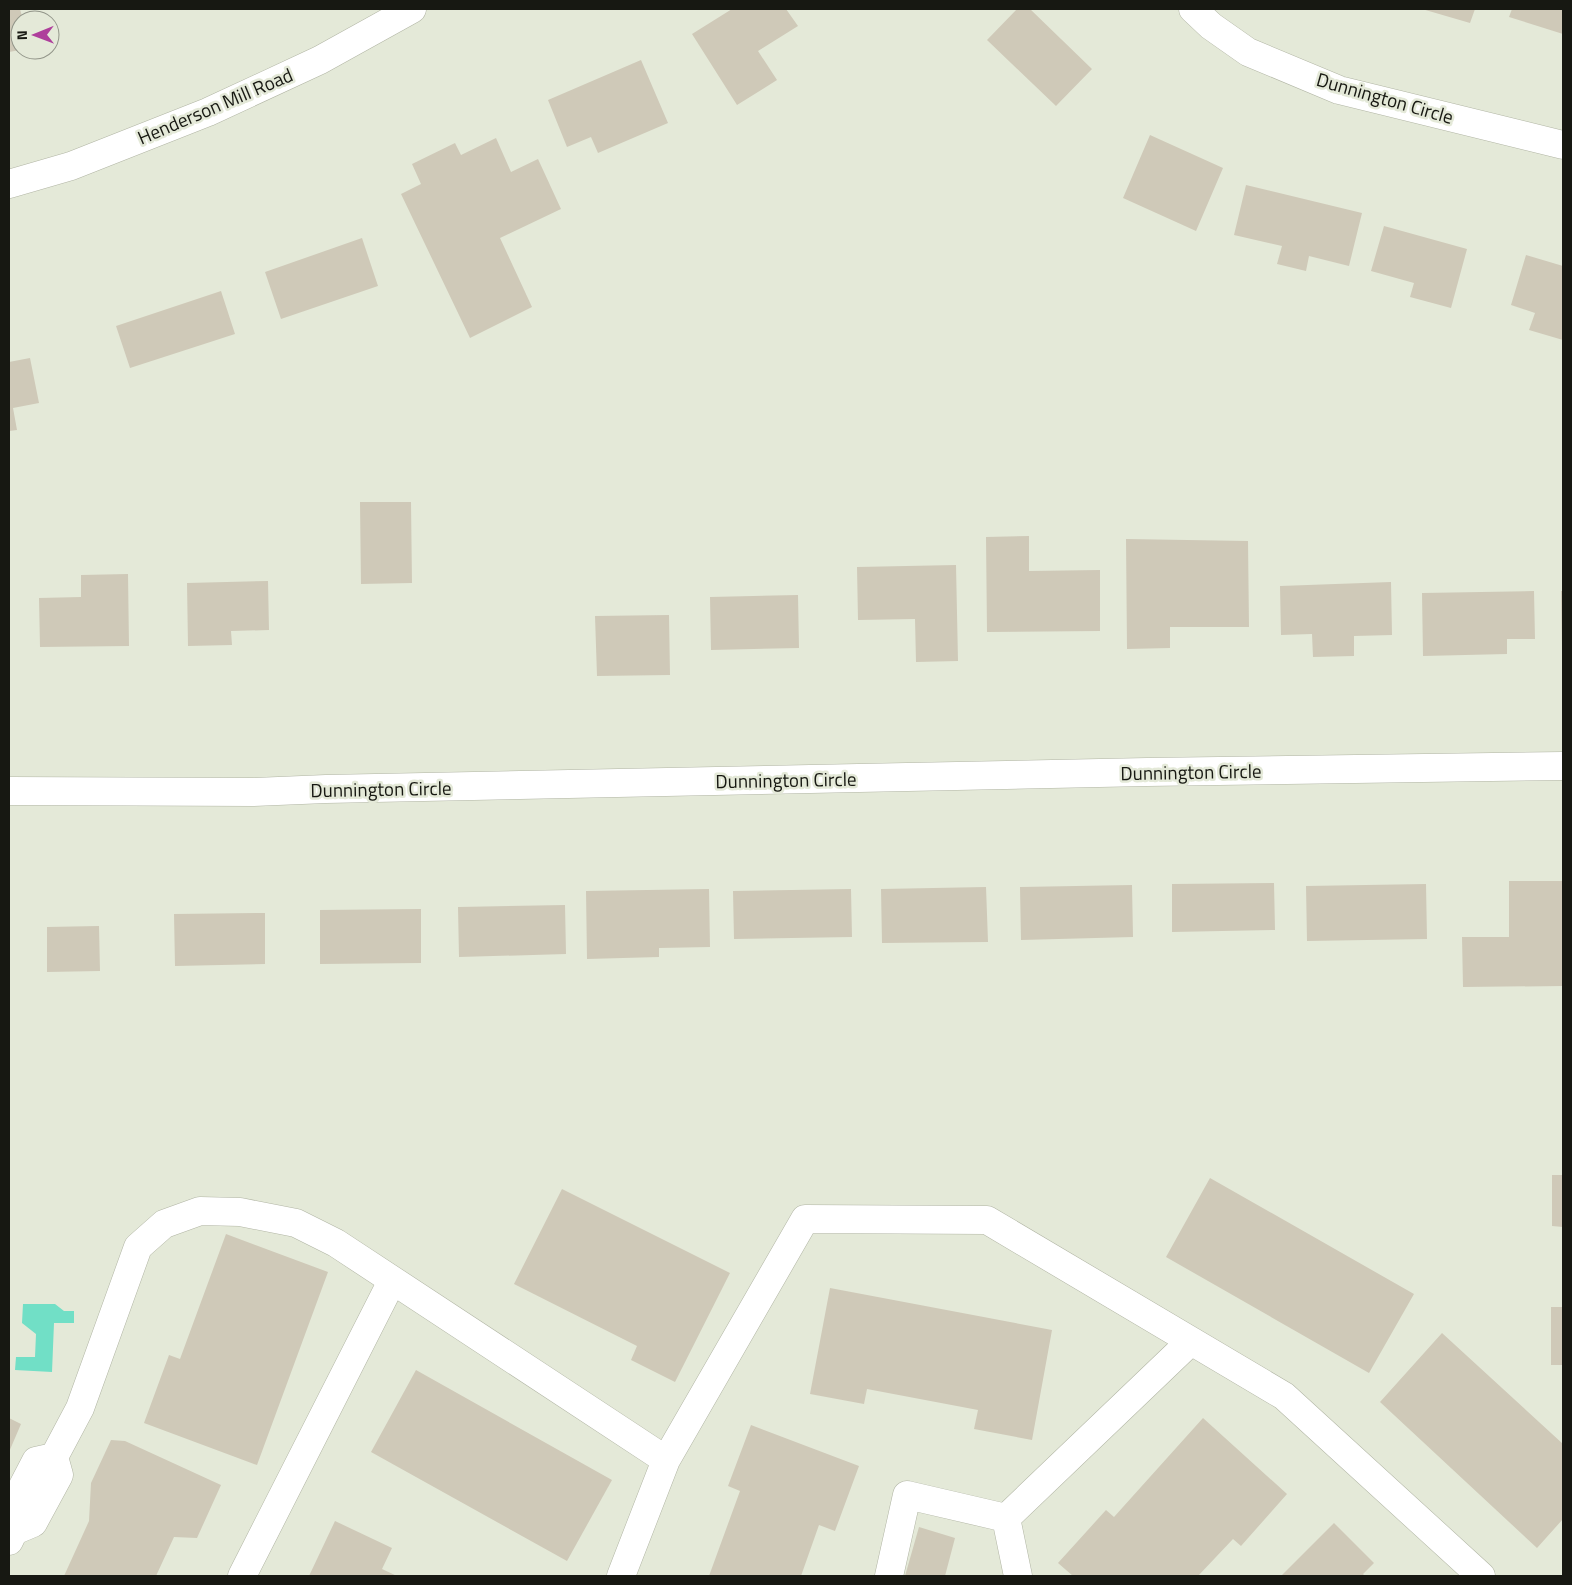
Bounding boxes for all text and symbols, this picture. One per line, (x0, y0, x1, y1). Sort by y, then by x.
north arrow (10, 10, 60, 60)
text: N (11, 30, 32, 40)
street label: Henderson Mill Road (133, 60, 297, 151)
street label: Dunnington Circle (1313, 64, 1457, 131)
street label: Dunnington Circle (1120, 756, 1262, 787)
street label: Dunnington Circle (715, 764, 857, 795)
street label: Dunnington Circle (310, 773, 452, 804)

